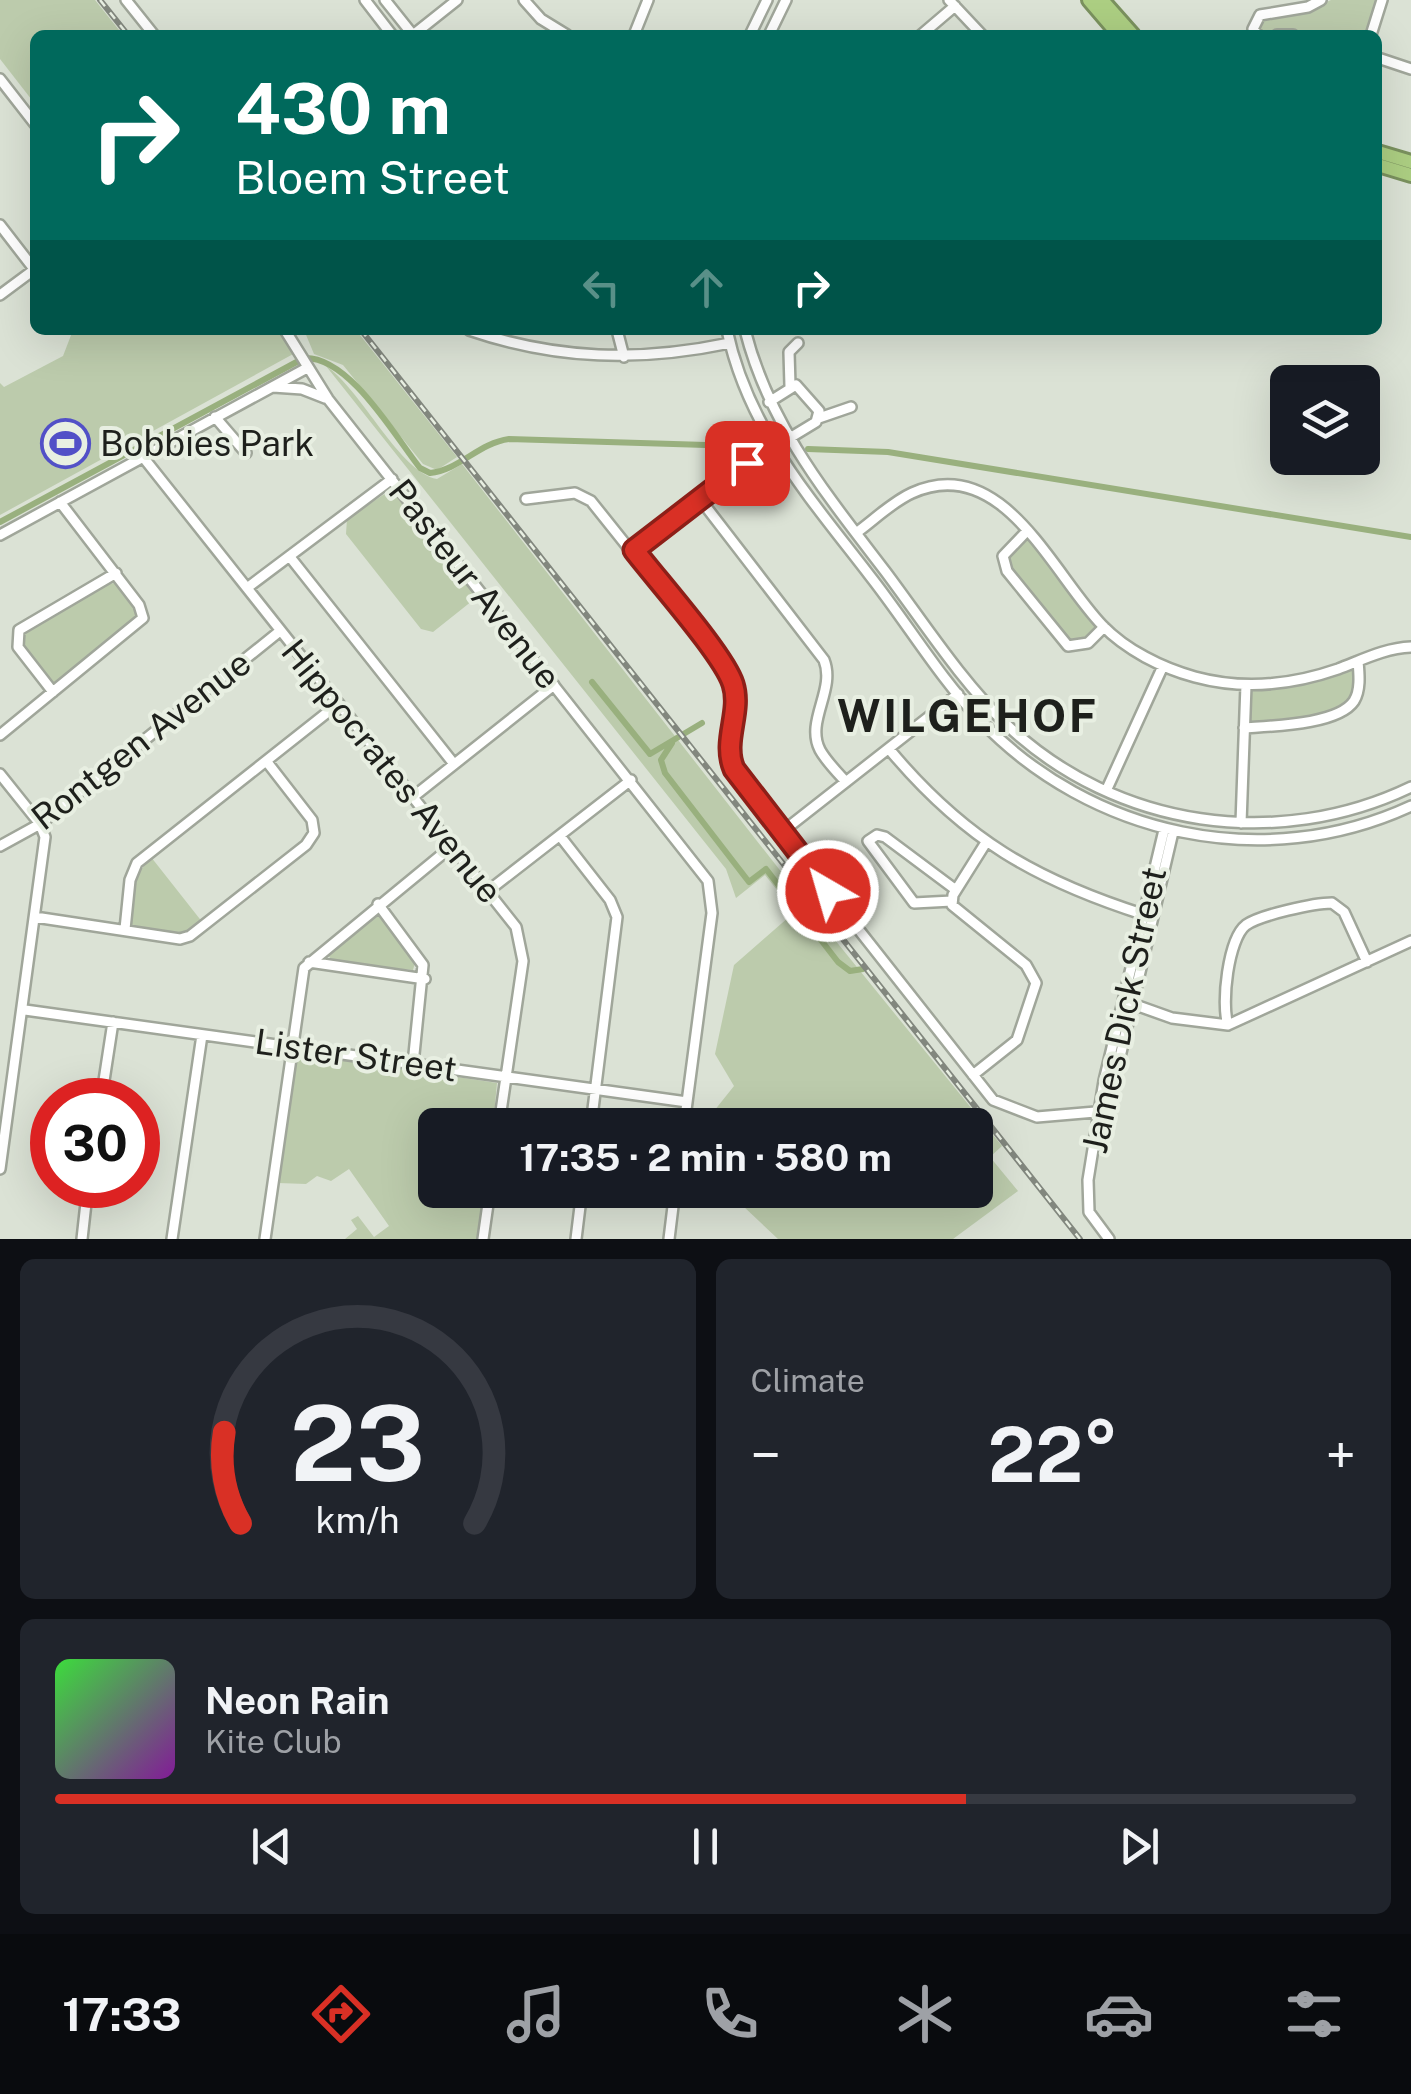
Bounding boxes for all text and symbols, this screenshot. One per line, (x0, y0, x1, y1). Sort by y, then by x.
text: 430 m (235, 67, 451, 150)
icon: right (70, 70, 200, 200)
text: Bloem Street (235, 151, 510, 204)
icon: left (574, 260, 629, 315)
icon: ahead (679, 260, 734, 315)
icon: right (784, 260, 839, 315)
map controls (1270, 365, 1380, 475)
button: layers (1270, 365, 1380, 475)
sports icon: Bobbies Park (39, 417, 91, 469)
pin (705, 421, 790, 506)
place label: Bobbies Park (100, 423, 314, 464)
icon: arrive (720, 436, 775, 491)
street label: Pasteur Avenue (381, 471, 569, 697)
street label: Hippocrates Avenue (273, 631, 511, 911)
street label: Rontgen Avenue (23, 642, 259, 838)
district label: WILGEHOF (837, 689, 1099, 742)
position arrow (776, 839, 880, 943)
street label: James Dick Street (1074, 863, 1174, 1157)
street label: Lister Street (252, 1021, 460, 1089)
speed limit sign: 30 (30, 1078, 160, 1208)
text: 17:35 · 2 min · 580 m (519, 1135, 892, 1180)
text: Climate (751, 1362, 865, 1399)
text: 23 (290, 1382, 425, 1504)
text: 22° (988, 1411, 1119, 1499)
text: − (751, 1423, 781, 1487)
text: + (1326, 1423, 1356, 1487)
text: km/h (316, 1499, 400, 1541)
text: Neon Rain (205, 1678, 389, 1723)
text: Kite Club (205, 1723, 342, 1760)
icon: previous (244, 1819, 299, 1874)
icon: pause (678, 1819, 733, 1874)
icon: next (1112, 1819, 1167, 1874)
icon: directions (306, 1979, 376, 2049)
icon: music (501, 1979, 571, 2049)
icon: phone (695, 1979, 765, 2049)
icon: climate (890, 1979, 960, 2049)
icon: car (1084, 1979, 1154, 2049)
icon: filters (1279, 1979, 1349, 2049)
text: 17:33 (62, 1988, 182, 2041)

